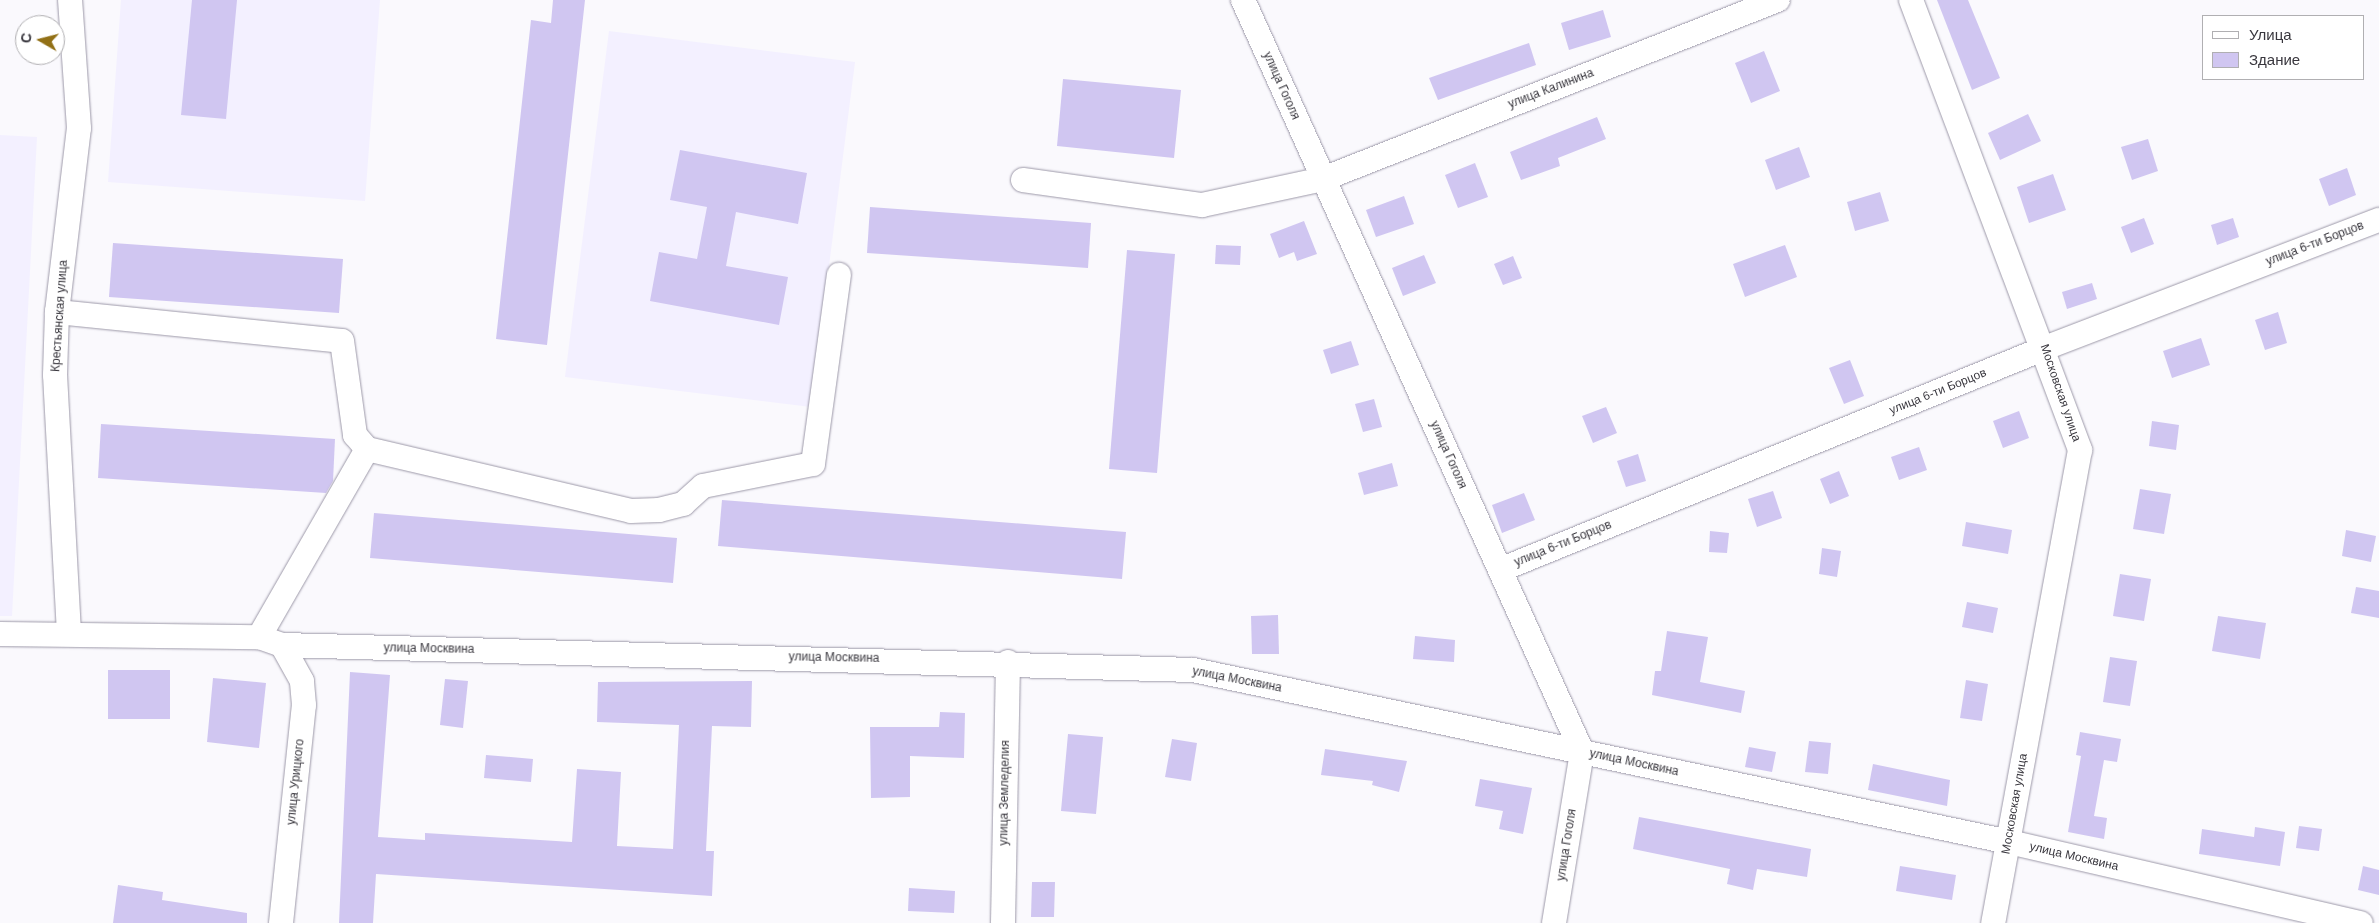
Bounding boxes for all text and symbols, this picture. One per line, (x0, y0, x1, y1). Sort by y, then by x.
north arrow (15, 15, 65, 65)
legend (2202, 15, 2364, 80)
text: Улица (2249, 26, 2292, 43)
text: С (18, 32, 35, 44)
street label: улица Гоголя (1260, 50, 1302, 122)
text: Здание (2249, 51, 2300, 68)
street label: улица Калинина (1506, 66, 1596, 112)
street label: улица 6-ти Борцов (2264, 219, 2366, 269)
street label: Крестьянская улица (49, 260, 71, 372)
street label: Московская улица (2037, 342, 2083, 444)
street label: улица 6-ти Борцов (1887, 366, 1989, 418)
street label: улица Гоголя (1427, 419, 1469, 491)
street label: улица 6-ти Борцов (1512, 518, 1614, 570)
street label: улица Москвина (384, 641, 474, 657)
street label: улица Москвина (789, 650, 879, 666)
street label: улица Москвина (1191, 664, 1283, 696)
street label: улица Урицкого (284, 738, 308, 826)
street label: улица Земледелия (997, 740, 1013, 846)
street label: улица Москвина (1588, 747, 1680, 779)
street label: Московская улица (1999, 752, 2031, 856)
street label: улица Гоголя (1554, 808, 1580, 882)
street label: улица Москвина (2028, 840, 2120, 874)

